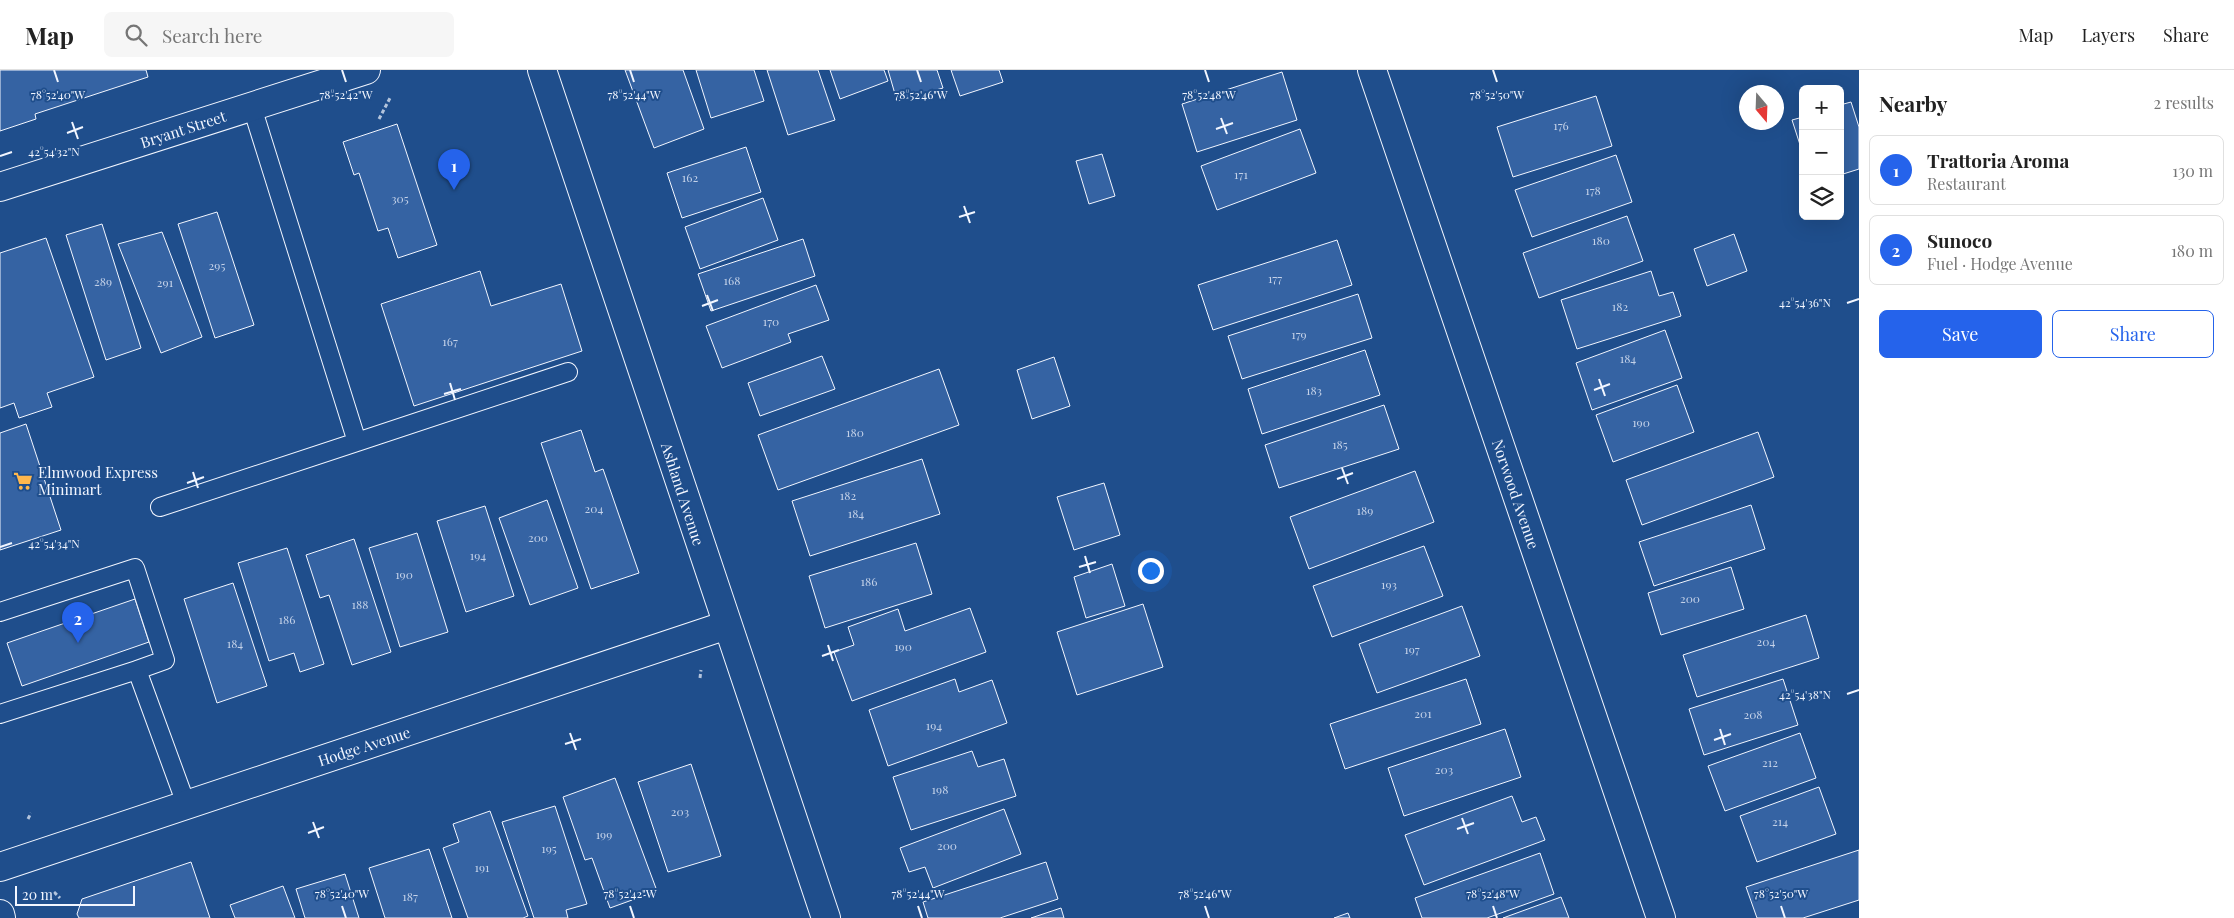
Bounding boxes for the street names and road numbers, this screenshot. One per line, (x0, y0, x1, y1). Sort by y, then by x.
street label: Bryant Street (138, 106, 229, 152)
street label: Norwood Avenue (1488, 437, 1544, 551)
street label: Ashland Avenue (657, 439, 709, 548)
street label: Hodge Avenue (315, 722, 413, 770)

